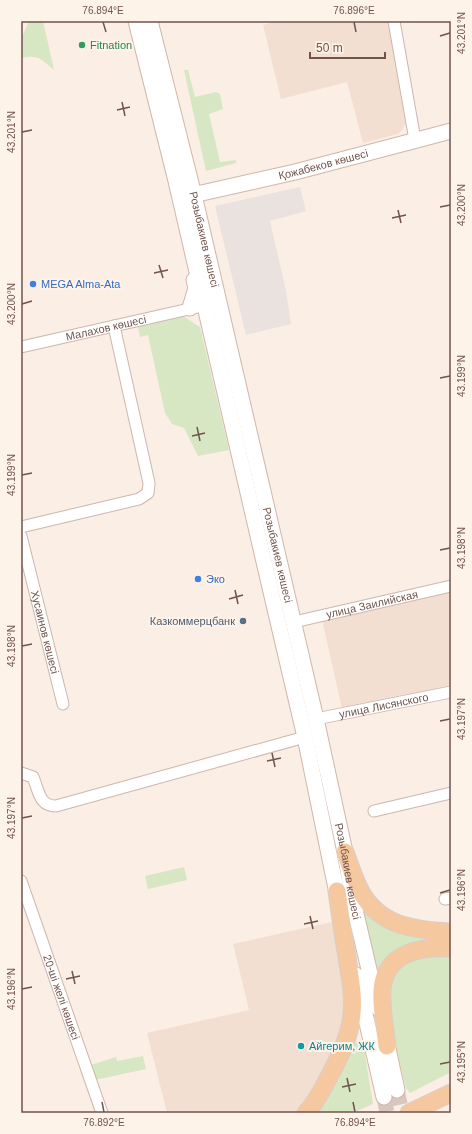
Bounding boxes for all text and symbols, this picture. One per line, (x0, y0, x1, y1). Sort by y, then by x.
text: 76.894°E (82, 5, 124, 16)
text: 76.896°E (333, 5, 375, 16)
text: 43.201°N (456, 12, 467, 54)
scale bar (310, 34, 385, 60)
place label: Fitnation (90, 39, 132, 51)
marker: Fitnation (77, 40, 87, 50)
text: 50 m (316, 41, 343, 55)
text: 43.201°N (6, 111, 17, 153)
street label: Қожабеков көшесі (277, 147, 369, 182)
text: 43.200°N (456, 184, 467, 226)
street label: Розыбакиев көшесі (187, 190, 221, 288)
place label: MEGA Alma-Ata (41, 278, 121, 290)
marker: MEGA Alma-Ata (28, 279, 38, 289)
text: 43.200°N (6, 283, 17, 325)
street label: Малахов көшесі (64, 313, 147, 343)
text: 43.199°N (456, 355, 467, 397)
text: 43.199°N (6, 454, 17, 496)
street label: Розыбакиев көшесі (261, 506, 295, 604)
text: 43.198°N (456, 527, 467, 569)
place label: Эко (206, 573, 225, 585)
marker: Эко (193, 574, 203, 584)
street label: улица Заилийская (325, 588, 419, 620)
street label: Хусаинов көшесі (29, 589, 61, 675)
place label: Казкоммерцбанк (150, 615, 235, 627)
marker: Казкоммерцбанк (238, 616, 248, 626)
text: 43.198°N (6, 625, 17, 667)
street label: улица Лисянского (338, 691, 429, 720)
text: 43.197°N (456, 698, 467, 740)
text: 43.197°N (6, 797, 17, 839)
street label: Розыбакиев көшесі (333, 822, 363, 921)
text: 43.196°N (456, 869, 467, 911)
street label: 20-ші желі көшесі (41, 953, 82, 1041)
text: 43.196°N (6, 968, 17, 1010)
place label: Айгерим, ЖК (309, 1040, 375, 1052)
marker: Айгерим, ЖК (296, 1041, 306, 1051)
text: 43.195°N (456, 1041, 467, 1083)
text: 76.892°E (83, 1117, 125, 1128)
text: 76.894°E (334, 1117, 376, 1128)

